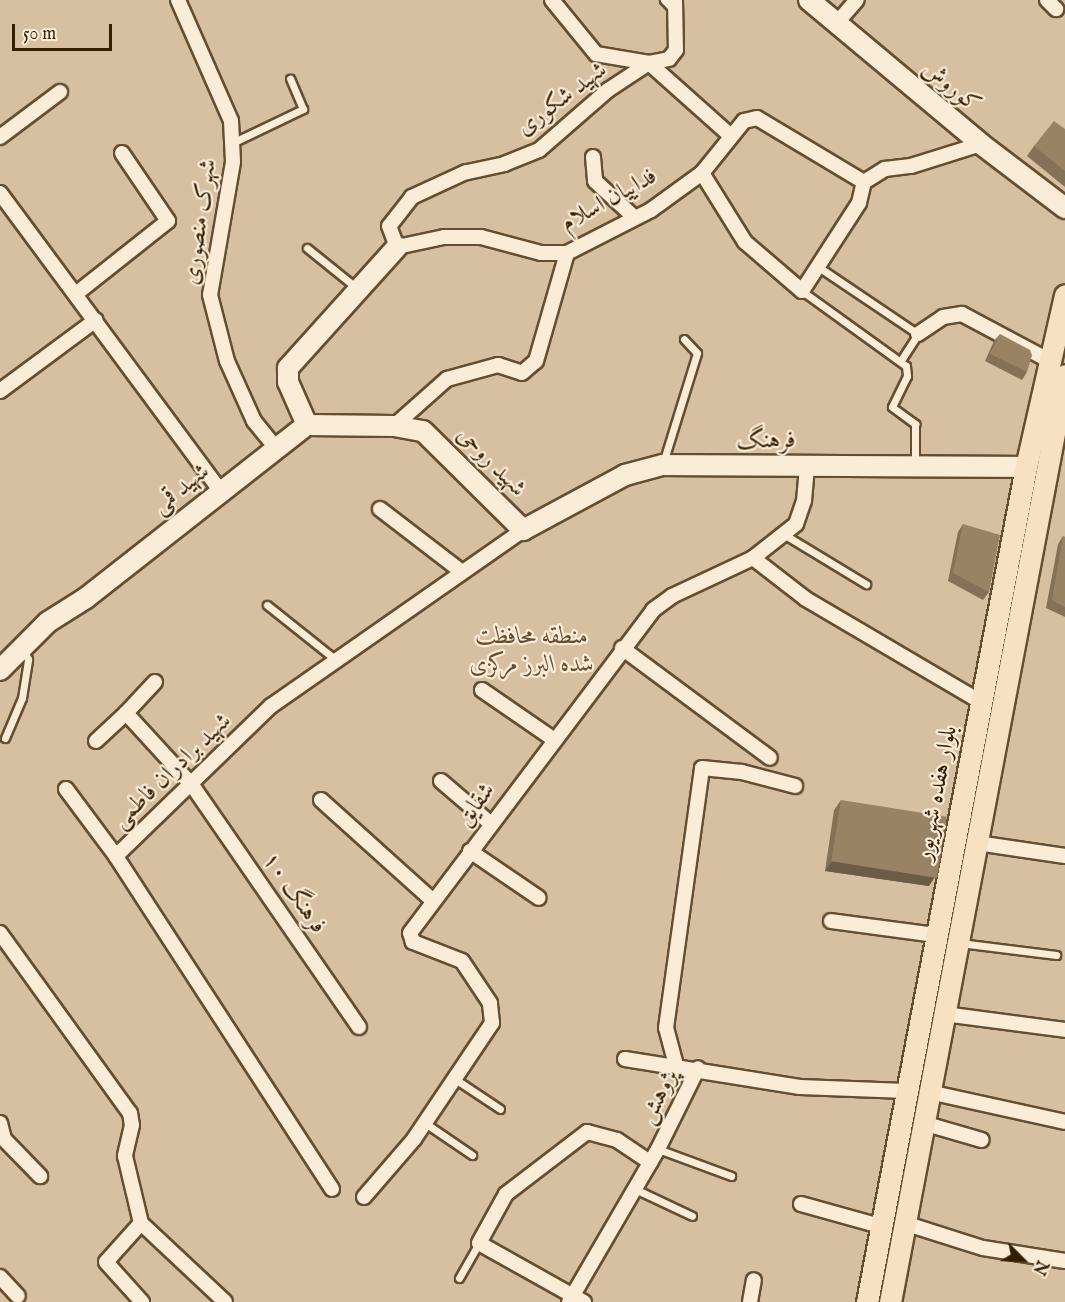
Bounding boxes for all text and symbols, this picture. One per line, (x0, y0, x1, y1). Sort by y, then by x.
scale bar (15, 12, 116, 50)
text: 50 m (23, 23, 56, 46)
street label: کوروش (916, 55, 986, 119)
street label: شهید شکوری (511, 56, 613, 142)
street label: شهرک منصوری (177, 157, 223, 287)
street label: فداییان اسلام (556, 162, 662, 238)
street label: شهید روحی (450, 421, 532, 503)
street label: فرهنگ (736, 426, 796, 456)
street label: شهید قمی (147, 457, 215, 521)
park label: منطقه محافظت شده البرز مرکزی (470, 623, 594, 679)
street label: شهید برادران فاطمی (107, 707, 237, 835)
street label: بلوار هفده شهریور (910, 723, 964, 863)
street label: شقایق (450, 777, 502, 833)
street label: فرهنگ ۱۰ (256, 847, 332, 939)
street label: پژوهش (633, 1065, 685, 1129)
north arrow (993, 1230, 1053, 1290)
text: N (1027, 1257, 1051, 1278)

